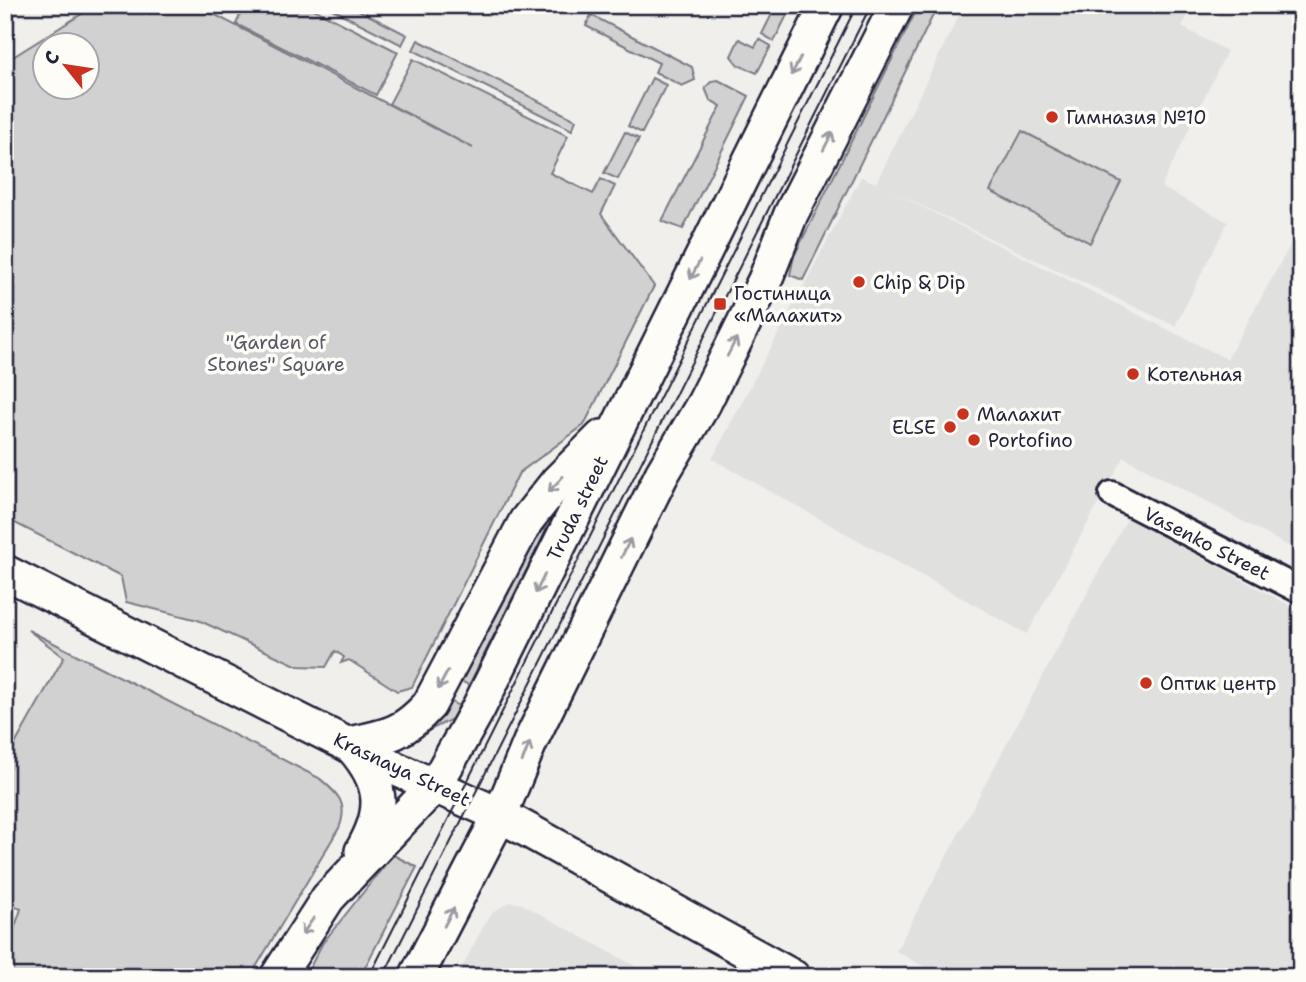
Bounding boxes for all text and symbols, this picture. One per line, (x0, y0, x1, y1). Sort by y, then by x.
north arrow (32, 32, 102, 102)
text: С (38, 46, 65, 69)
one-way arrow (789, 55, 803, 76)
place label: Гимназия №10 (1066, 105, 1207, 130)
marker: Гимназия №10 (1044, 109, 1060, 125)
one-way arrow (822, 131, 836, 152)
one-way arrow (688, 259, 702, 280)
place label: Chip & Dip (873, 270, 965, 295)
marker: Chip & Dip (851, 274, 867, 290)
place label: Гостиница «Малахит» (734, 281, 842, 328)
marker: Гостиница «Малахит» (712, 296, 728, 312)
park label: "Garden of Stones" Square (207, 330, 345, 377)
one-way arrow (726, 337, 740, 358)
place label: Котельная (1147, 362, 1243, 387)
marker: Котельная (1125, 366, 1141, 382)
place label: Малахит (977, 402, 1062, 427)
marker: Малахит (955, 406, 971, 422)
place label: ELSE (892, 415, 936, 440)
marker: ELSE (942, 419, 958, 435)
place label: Portofino (988, 428, 1073, 453)
marker: Portofino (966, 432, 982, 448)
street label: Truda street (541, 451, 614, 565)
one-way arrow (547, 475, 564, 492)
street label: Vasenko Street (1140, 501, 1274, 586)
one-way arrow (619, 538, 633, 559)
one-way arrow (533, 573, 546, 594)
one-way arrow (435, 669, 449, 690)
place label: Оптик центр (1160, 671, 1276, 696)
marker: Оптик центр (1138, 675, 1154, 691)
street label: Krasnaya Street (329, 727, 474, 812)
one-way arrow (520, 742, 533, 764)
one-way arrow (442, 907, 456, 927)
one-way arrow (301, 916, 315, 935)

